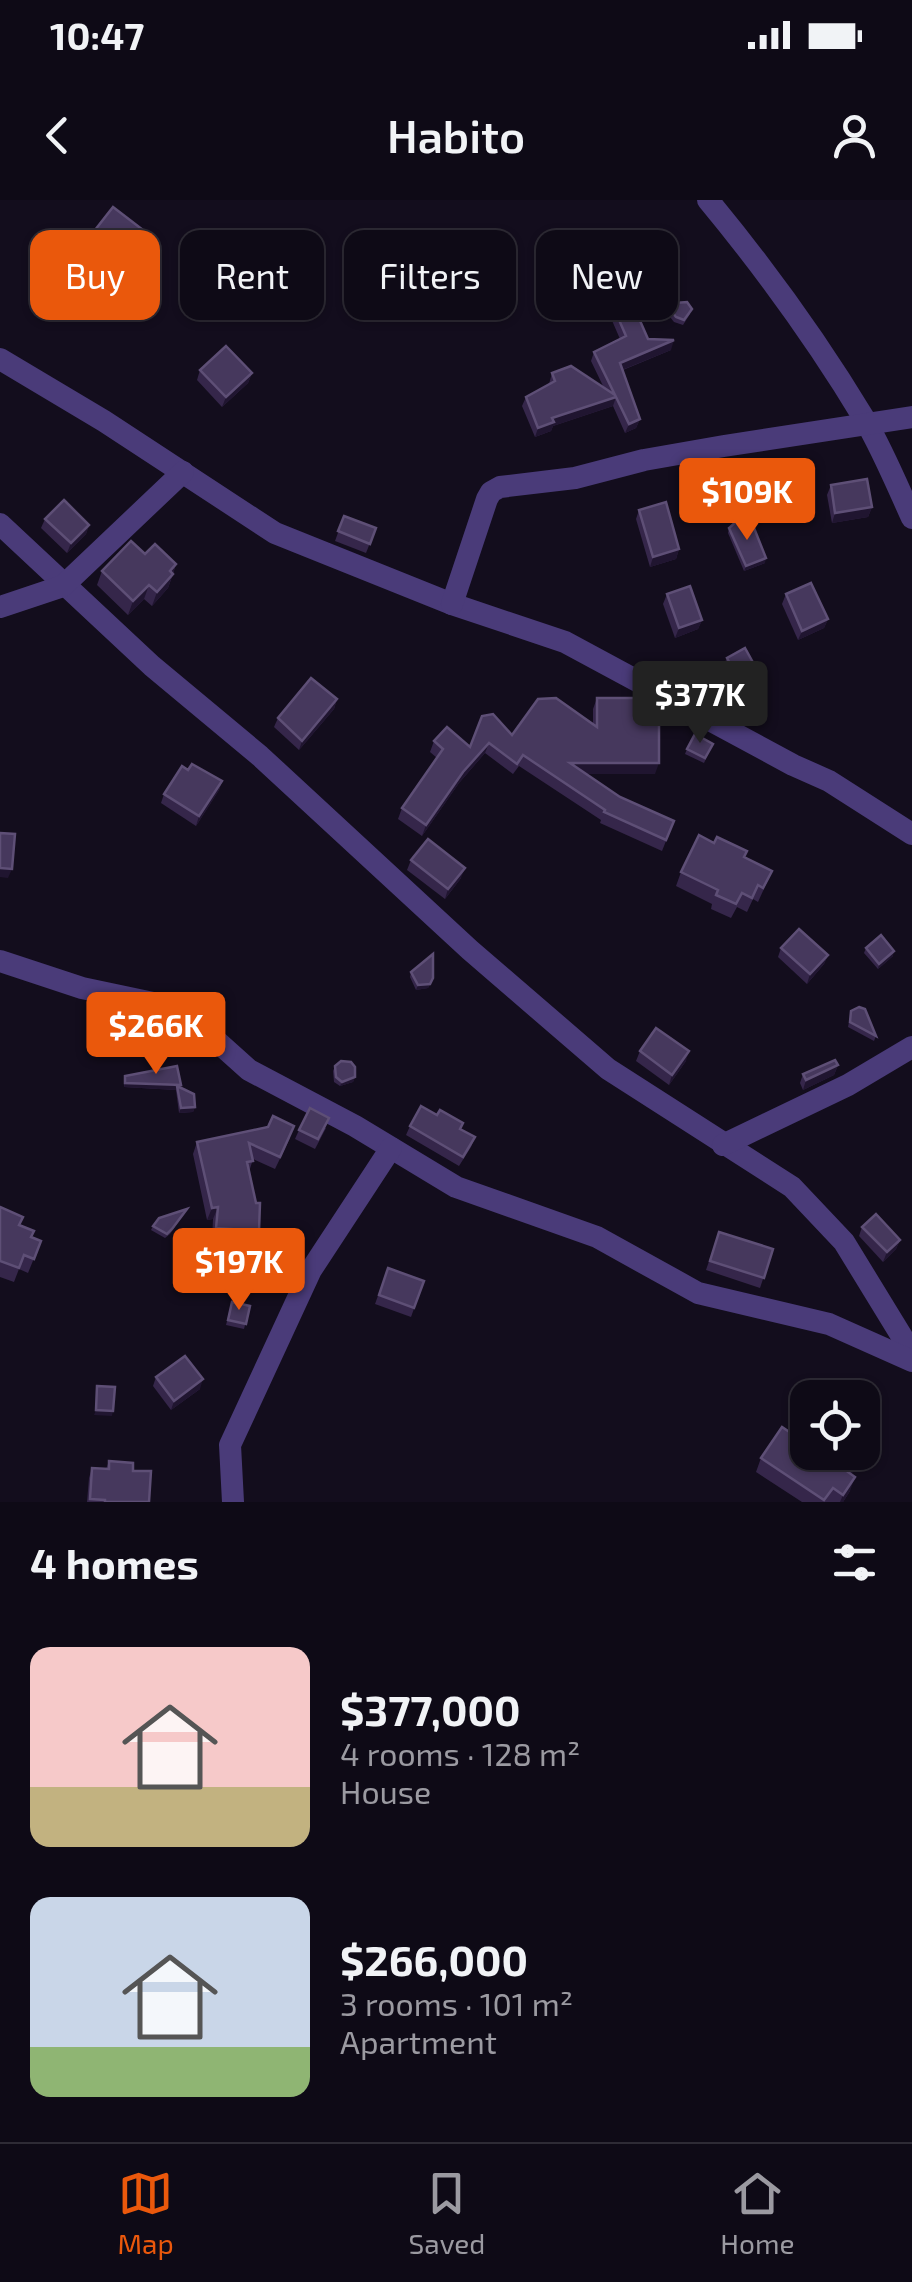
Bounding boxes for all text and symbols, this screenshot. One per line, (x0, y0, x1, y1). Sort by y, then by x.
text: 10:47 (50, 12, 144, 58)
icon: back (30, 108, 85, 163)
text: Habito (387, 108, 525, 162)
icon: person (827, 108, 882, 163)
chip: Buy (30, 230, 160, 320)
chip: Rent (180, 230, 324, 320)
chip: Filters (344, 230, 516, 320)
chip: New (536, 230, 678, 320)
pin: $109K (677, 458, 817, 543)
text: $109K (701, 471, 793, 509)
pin: $377K (630, 661, 770, 746)
text: $377K (655, 674, 745, 712)
pin: $266K (86, 992, 226, 1077)
text: $266K (108, 1005, 204, 1043)
pin: $197K (169, 1228, 309, 1313)
text: $197K (195, 1241, 283, 1279)
map controls (790, 1380, 880, 1470)
button: locate (790, 1380, 880, 1470)
icon: filters (827, 1535, 882, 1590)
text: 4 homes (30, 1537, 199, 1587)
text: $377,000 (340, 1684, 520, 1734)
icon: home (110, 1687, 230, 1807)
text: 4 rooms · 128 m² (340, 1734, 580, 1772)
text: House (340, 1772, 431, 1810)
text: $266,000 (340, 1934, 528, 1984)
icon: home (110, 1937, 230, 2057)
text: 3 rooms · 101 m² (340, 1984, 573, 2022)
text: Apartment (340, 2022, 497, 2060)
tab: Map (117, 2166, 174, 2260)
tab: Saved (409, 2166, 485, 2260)
tab: Home (720, 2166, 795, 2260)

